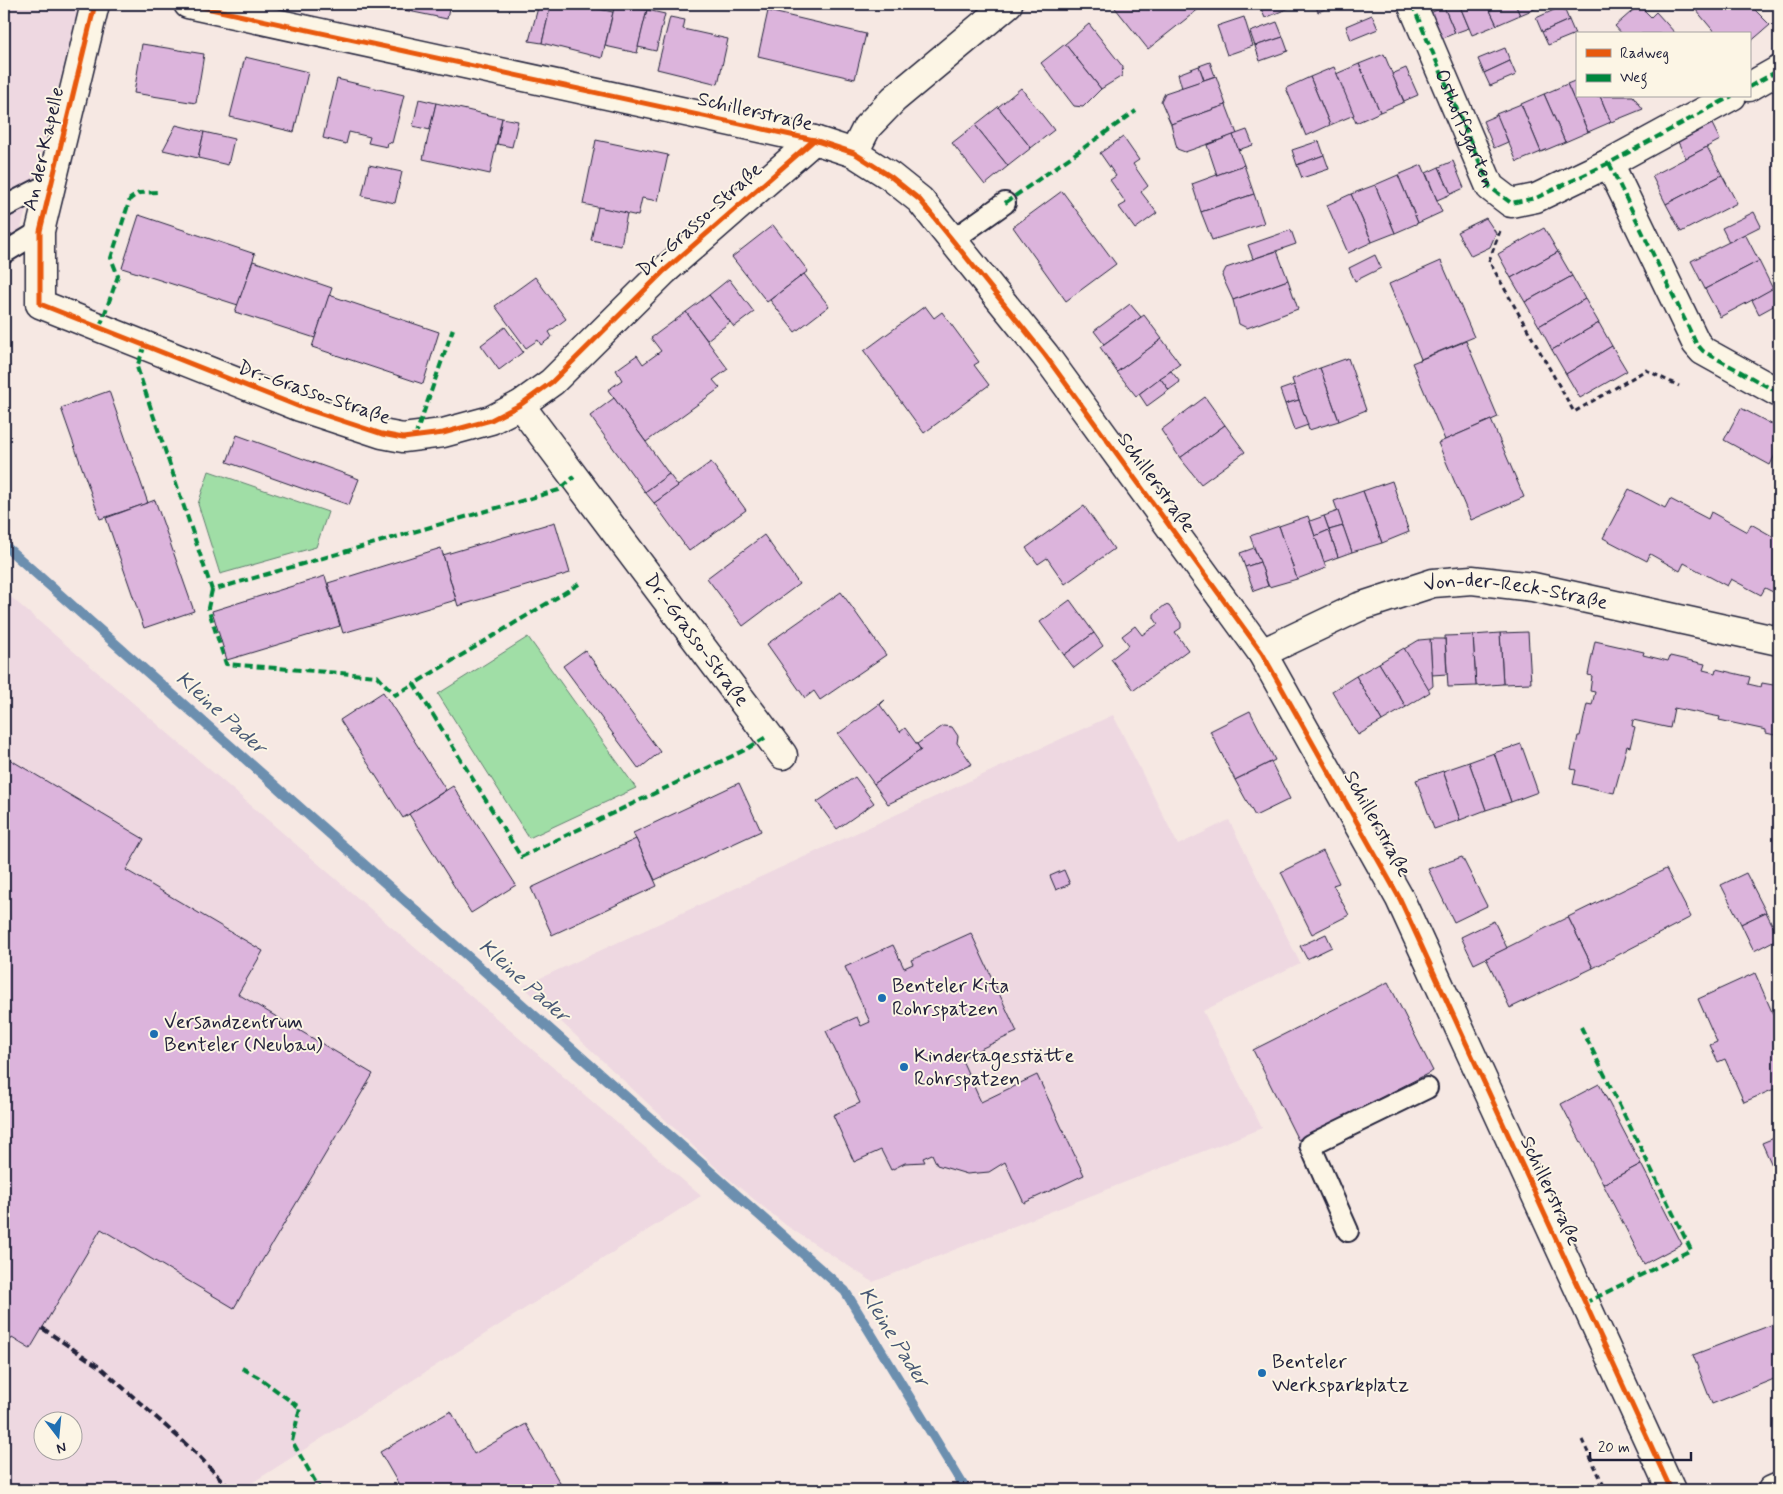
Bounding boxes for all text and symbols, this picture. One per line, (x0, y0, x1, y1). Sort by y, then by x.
legend (1576, 32, 1750, 98)
text: Radweg (1620, 44, 1669, 64)
street label: Osthoffsgarten (1428, 65, 1502, 191)
text: Weg (1620, 68, 1647, 89)
street label: An der Kapelle (17, 85, 71, 213)
street label: Schillerstraße (695, 86, 815, 138)
street label: Dr.-Grasso-Straße (632, 156, 768, 283)
street label: Dr.-Grasso-Straße (234, 354, 394, 432)
street label: Schillerstraße (1111, 427, 1202, 539)
street label: Von-der-Reck-Straße (1420, 566, 1611, 617)
street label: Dr.-Grasso-Straße (638, 568, 755, 712)
water label: Kleine Pader (170, 665, 274, 763)
street label: Schillerstraße (1337, 766, 1417, 882)
water label: Kleine Pader (473, 933, 577, 1031)
place label: Benteler Kita Rohrspatzen (892, 973, 1009, 1023)
marker: Benteler Kita Rohrspatzen (876, 992, 888, 1004)
place label: Versandzentrum Benteler (Neubau) (164, 1009, 323, 1059)
marker: Versandzentrum Benteler (Neubau) (148, 1028, 160, 1040)
place label: Kindertagesstätte Rohrspatzen (914, 1043, 1074, 1093)
marker: Kindertagesstätte Rohrspatzen (898, 1061, 910, 1073)
street label: Schillerstraße (1513, 1132, 1587, 1250)
water label: Kleine Pader (852, 1282, 937, 1394)
place label: Benteler Werksparkplatz (1272, 1349, 1409, 1399)
marker: Benteler Werksparkplatz (1256, 1367, 1268, 1379)
north arrow (32, 1412, 82, 1462)
scale bar (1590, 1429, 1692, 1461)
text: N (54, 1438, 68, 1457)
text: 20 m (1598, 1438, 1630, 1458)

